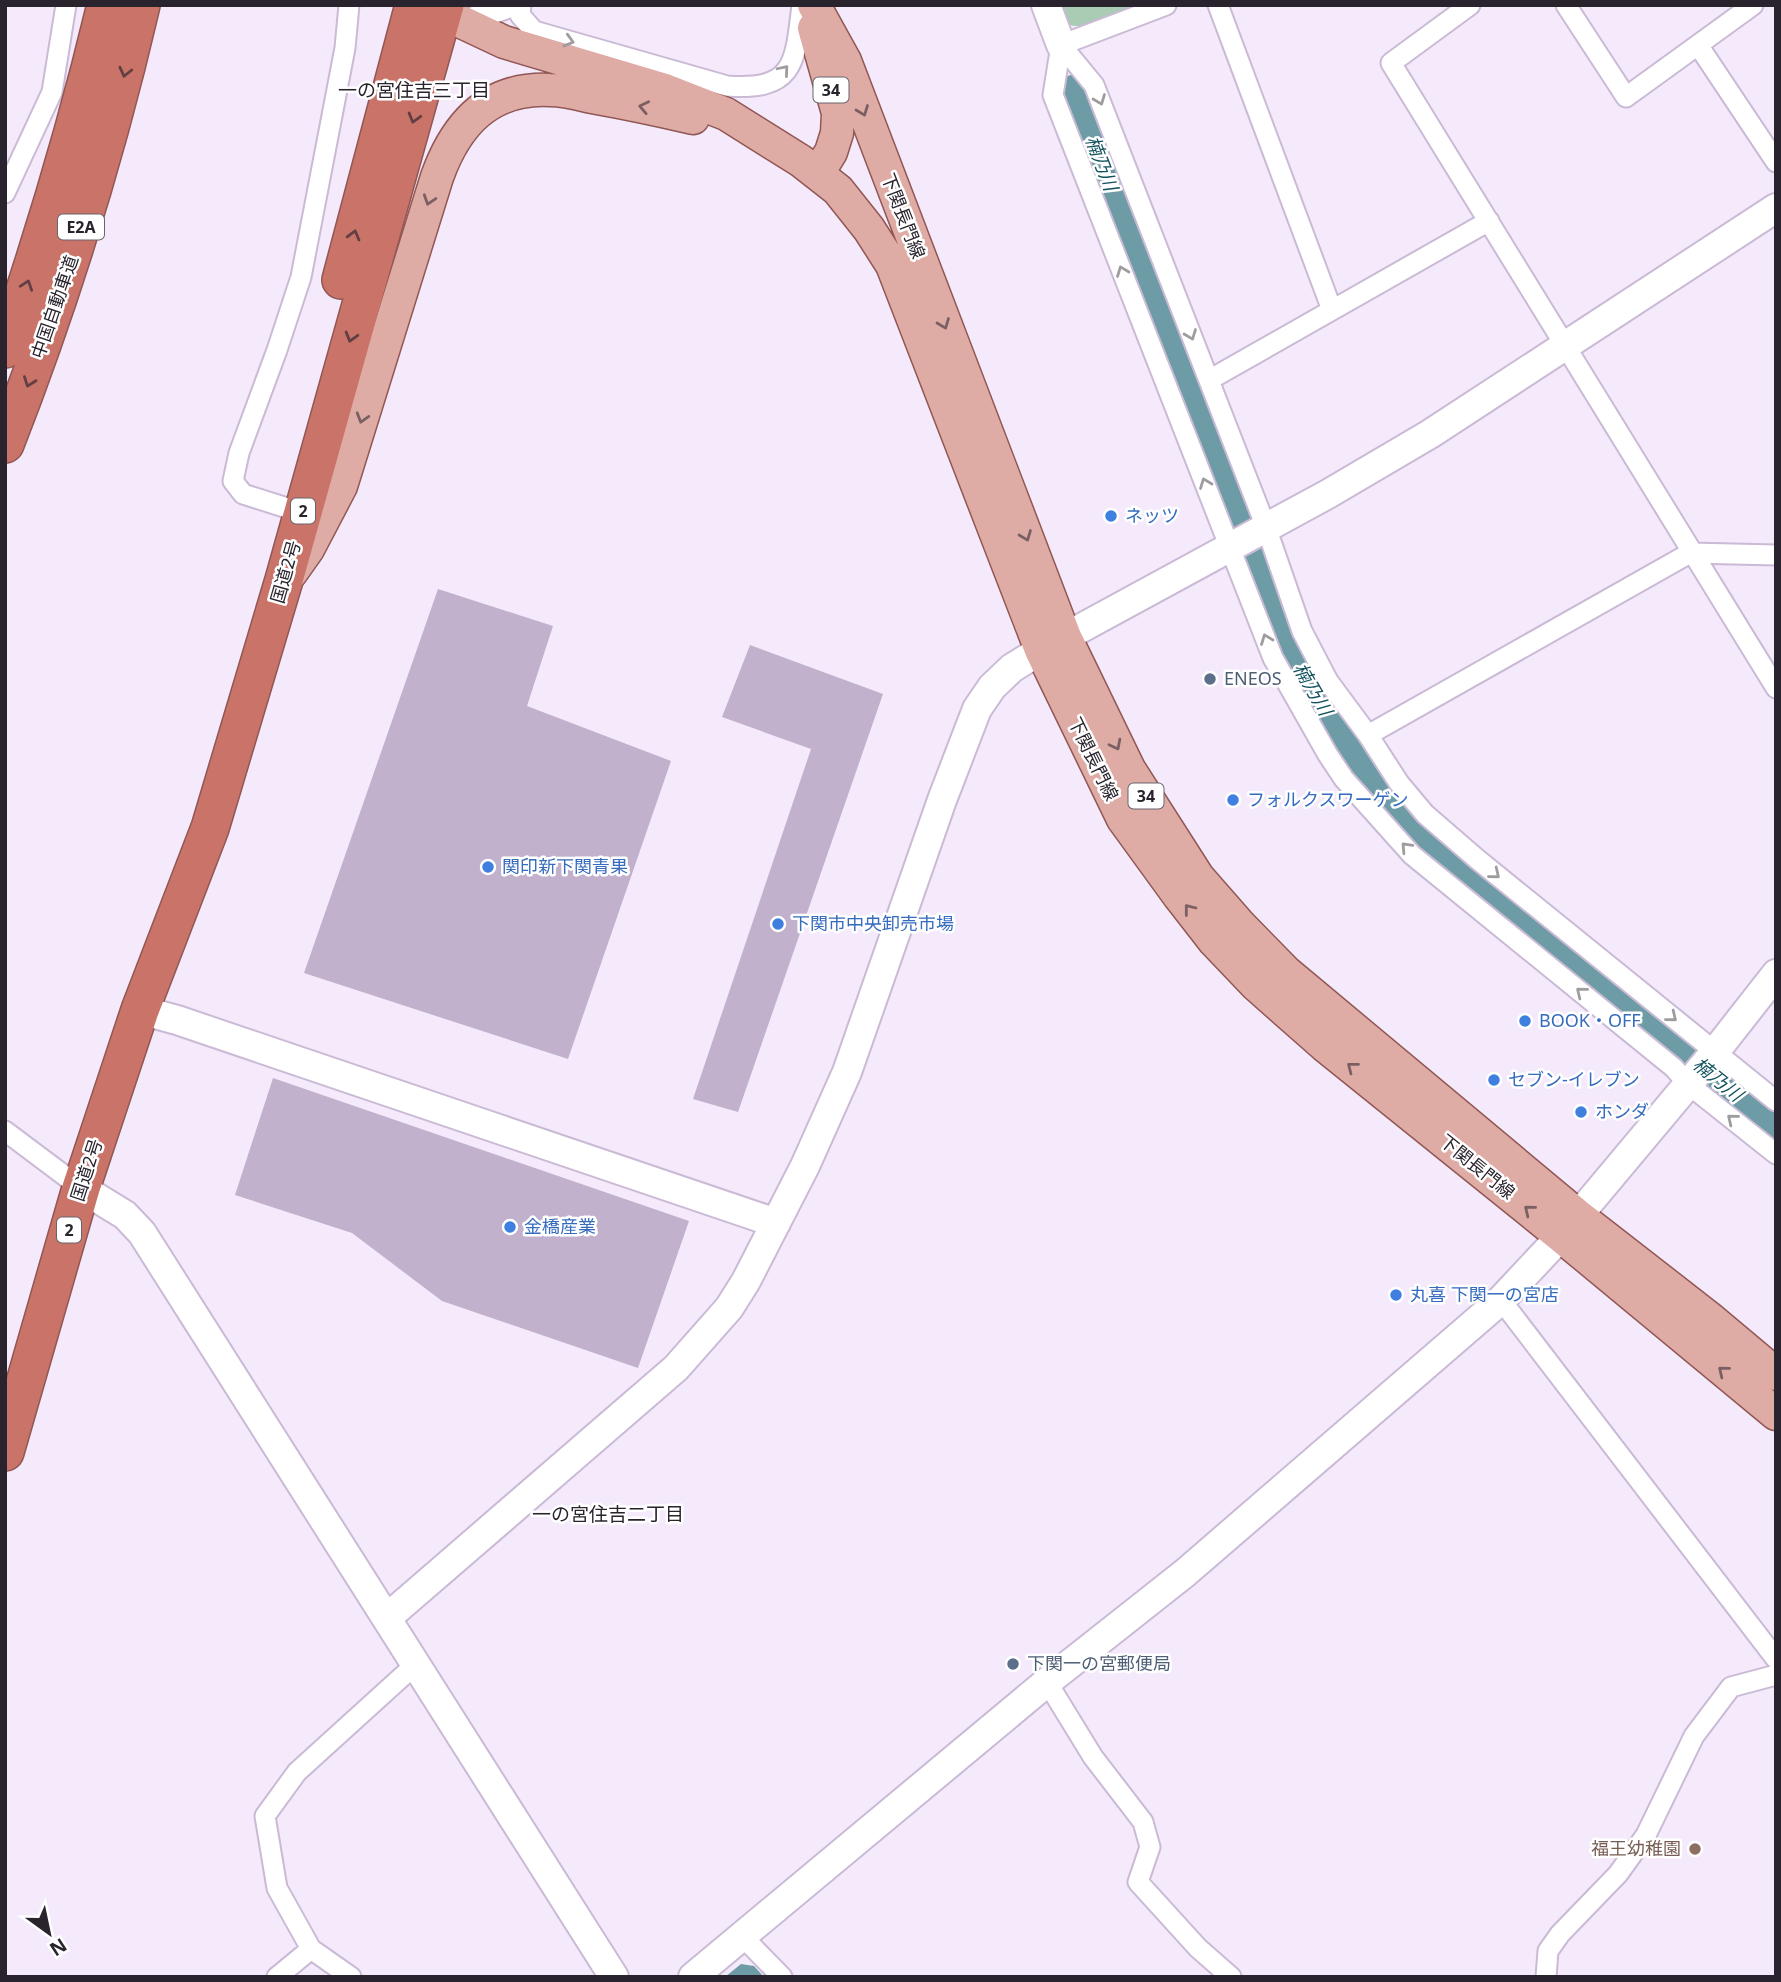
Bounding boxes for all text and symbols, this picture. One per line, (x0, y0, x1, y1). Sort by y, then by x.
one-way arrow (563, 33, 575, 48)
one-way arrow (119, 66, 134, 78)
one-way arrow (776, 66, 788, 79)
district label: 一の宮住吉三丁目 (338, 77, 490, 103)
road number: 34 (814, 78, 848, 102)
one-way arrow (1091, 94, 1105, 106)
one-way arrow (638, 100, 650, 115)
one-way arrow (855, 105, 869, 117)
one-way arrow (408, 112, 422, 124)
water label: 楠乃川 (1080, 132, 1125, 196)
street label: 下関長門線 (877, 169, 931, 262)
one-way arrow (423, 194, 437, 206)
road number: E2A (58, 215, 104, 240)
one-way arrow (345, 230, 360, 242)
street label: 中国自動車道 (25, 252, 83, 362)
one-way arrow (1116, 265, 1130, 277)
one-way arrow (19, 279, 33, 291)
one-way arrow (936, 317, 950, 329)
one-way arrow (1183, 328, 1197, 340)
one-way arrow (344, 331, 359, 343)
one-way arrow (23, 376, 37, 388)
one-way arrow (355, 412, 370, 424)
one-way arrow (1199, 477, 1213, 489)
road number: 2 (291, 498, 315, 524)
place label: ネッツ (1125, 503, 1179, 527)
marker: ネッツ (1103, 508, 1119, 524)
one-way arrow (1018, 529, 1032, 541)
street label: 国道2号 (265, 538, 305, 606)
one-way arrow (1261, 634, 1275, 646)
water label: 楠乃川 (1287, 658, 1340, 722)
place label: ENEOS (1224, 666, 1282, 690)
marker: ENEOS (1202, 671, 1218, 687)
street label: 下関長門線 (1063, 713, 1124, 804)
one-way arrow (1108, 737, 1122, 750)
road number: 34 (1128, 783, 1164, 808)
place label: フォルクスワーゲン (1247, 787, 1408, 811)
marker: フォルクスワーゲン (1225, 792, 1241, 808)
one-way arrow (1401, 842, 1414, 855)
place label: 関印新下関青果 (502, 854, 628, 878)
marker: 関印新下関青果 (480, 859, 496, 875)
one-way arrow (1487, 866, 1500, 878)
one-way arrow (1185, 905, 1198, 917)
place label: 下関市中央卸売市場 (792, 911, 954, 935)
marker: 下関市中央卸売市場 (770, 916, 786, 932)
one-way arrow (1576, 988, 1588, 1001)
place label: BOOK・OFF (1539, 1008, 1641, 1032)
one-way arrow (1665, 1009, 1677, 1022)
marker: BOOK・OFF (1517, 1013, 1533, 1029)
water label: 楠乃川 (1688, 1051, 1750, 1108)
one-way arrow (1347, 1063, 1360, 1075)
place label: セブン-イレブン (1508, 1067, 1640, 1091)
marker: セブン-イレブン (1486, 1072, 1502, 1088)
place label: ホンダ (1595, 1099, 1649, 1123)
marker: ホンダ (1573, 1104, 1589, 1120)
one-way arrow (1727, 1115, 1740, 1128)
street label: 下関長門線 (1435, 1129, 1520, 1204)
street label: 国道2号 (65, 1135, 107, 1204)
one-way arrow (1525, 1205, 1537, 1218)
place label: 金橋産業 (524, 1214, 596, 1238)
road number: 2 (57, 1218, 81, 1242)
marker: 金橋産業 (502, 1219, 518, 1235)
place label: 丸喜 下関一の宮店 (1410, 1282, 1559, 1306)
marker: 丸喜 下関一の宮店 (1388, 1287, 1404, 1303)
one-way arrow (1718, 1367, 1731, 1379)
district label: 一の宮住吉二丁目 (532, 1501, 684, 1527)
place label: 下関一の宮郵便局 (1027, 1651, 1171, 1675)
marker: 下関一の宮郵便局 (1005, 1656, 1021, 1672)
place label: 福王幼稚園 (1591, 1836, 1681, 1860)
marker: 福王幼稚園 (1687, 1841, 1703, 1857)
north arrow (14, 1898, 84, 1968)
text: N (45, 1932, 72, 1962)

